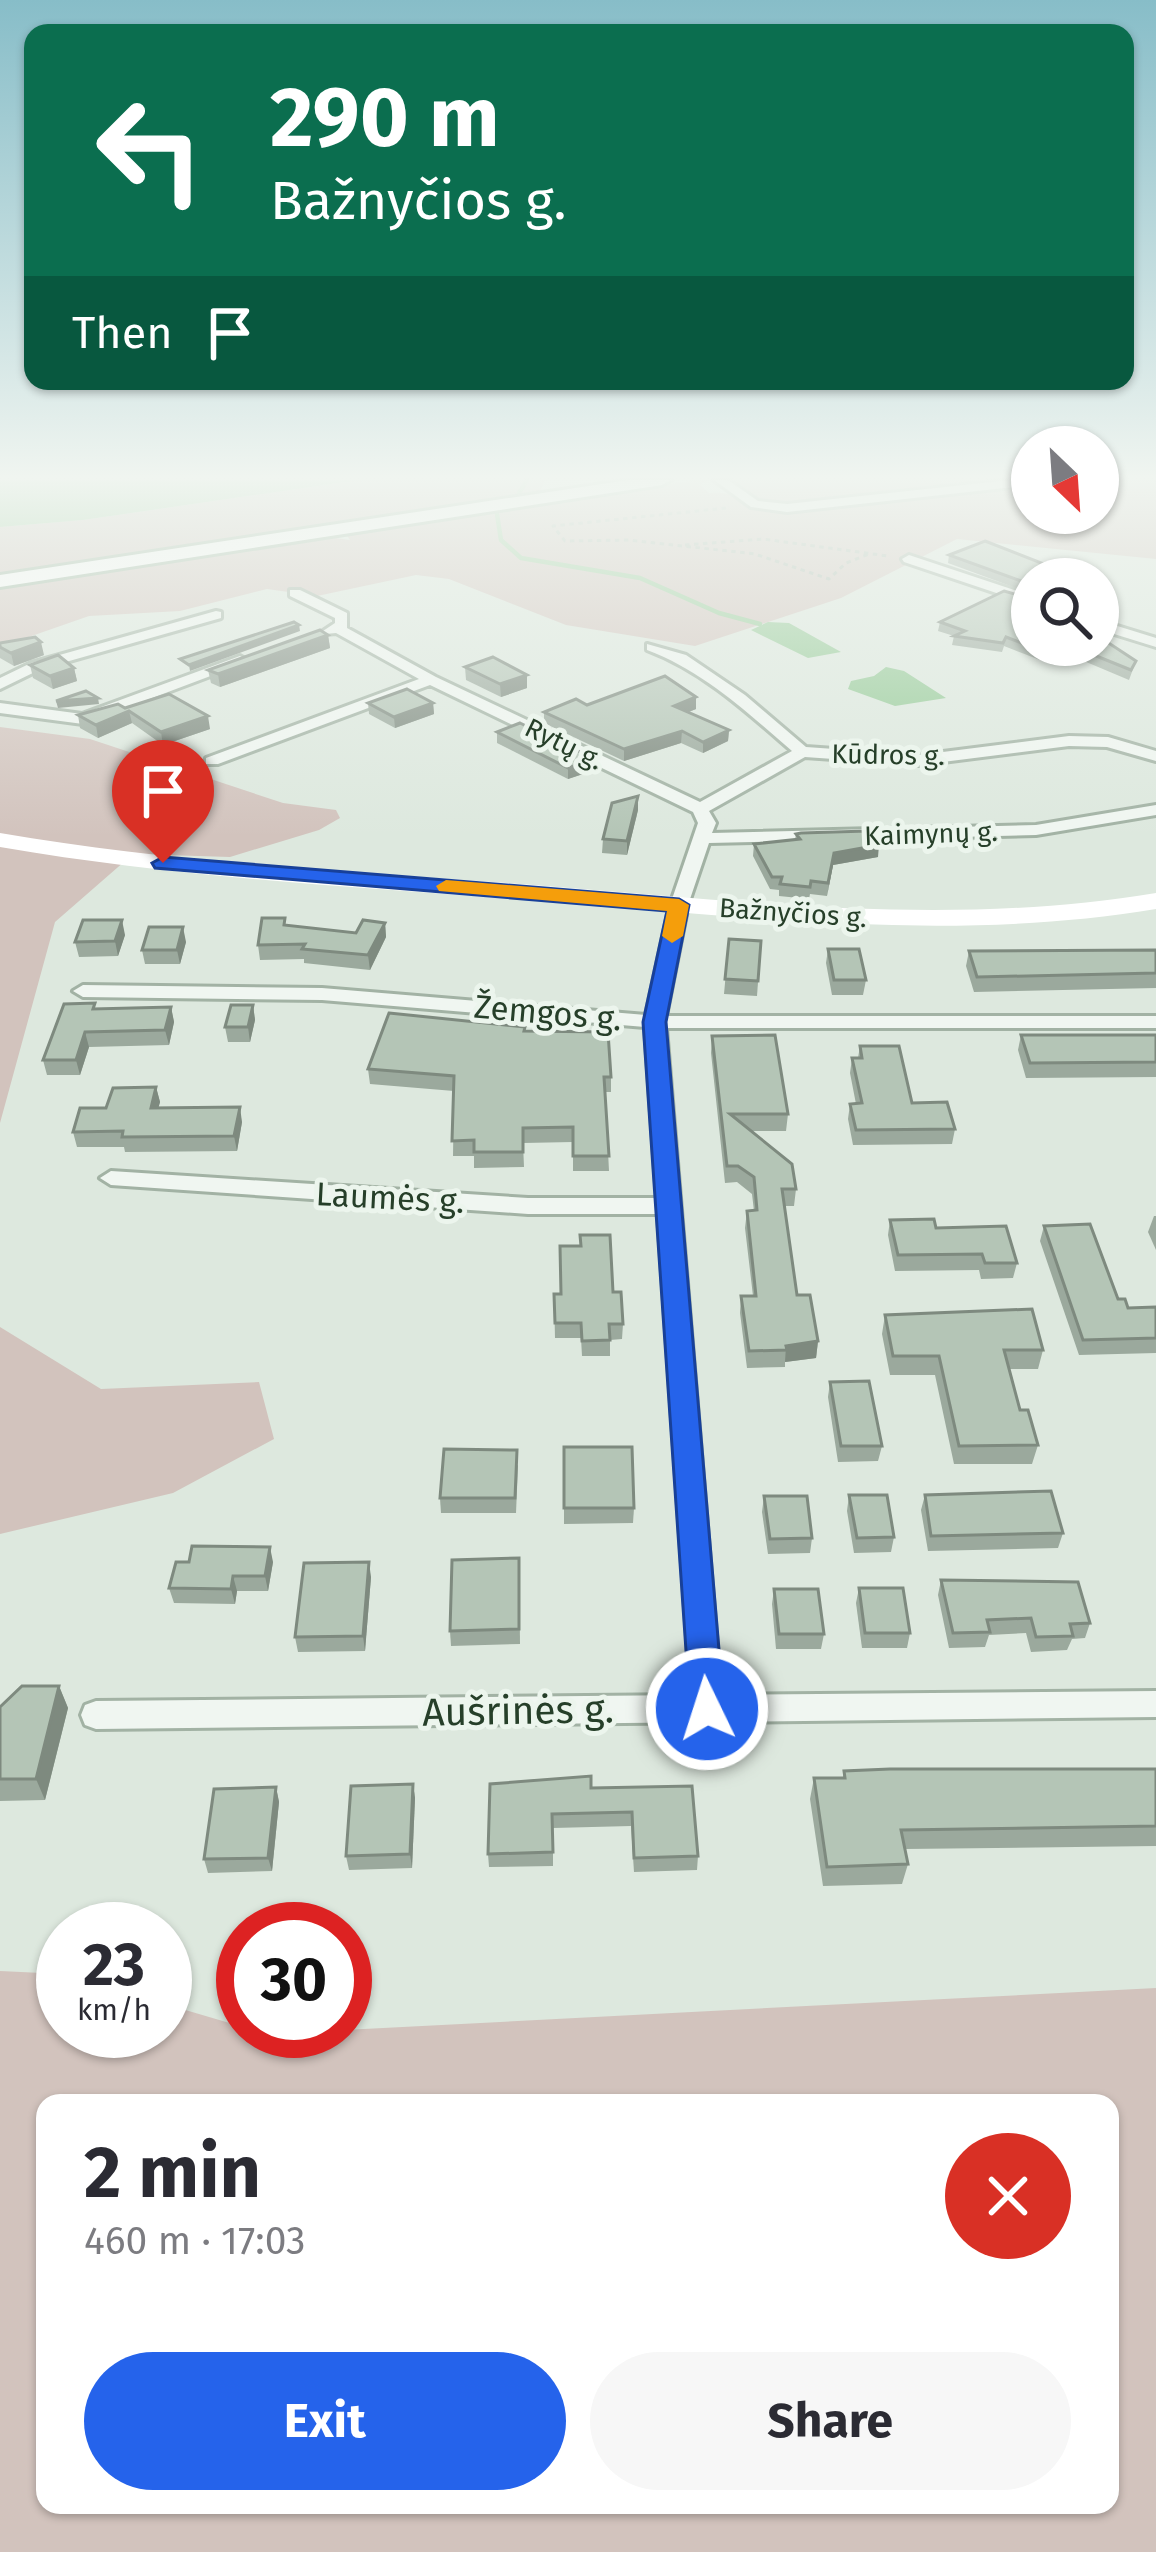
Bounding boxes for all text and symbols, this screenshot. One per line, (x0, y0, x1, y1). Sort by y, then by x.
text: 290 m (270, 67, 500, 168)
icon: left (72, 72, 228, 228)
text: Bažnyčios g. (270, 169, 567, 233)
icon: arrive (197, 300, 263, 366)
text: Then (72, 306, 173, 360)
north arrow (1011, 426, 1119, 534)
map controls (1011, 426, 1119, 666)
button: search (1011, 558, 1119, 666)
street label: Rytų g. (520, 711, 608, 777)
street label: Kūdros g. (831, 738, 945, 772)
pin (112, 740, 214, 863)
icon: arrive (130, 758, 196, 824)
street label: Kaimynų g. (864, 816, 998, 852)
street label: Bažnyčios g. (718, 892, 868, 934)
street label: Žemgos g. (473, 987, 623, 1039)
street label: Laumės g. (315, 1174, 465, 1222)
position arrow (644, 1646, 770, 1772)
street label: Aušrinės g. (422, 1686, 614, 1736)
speed limit sign: 30 (216, 1902, 372, 2058)
text: 23 (83, 1929, 145, 2001)
text: km/h (77, 1992, 151, 2028)
text: 2 min (84, 2130, 261, 2216)
button: close (945, 2133, 1071, 2259)
text: 460 m · 17:03 (84, 2218, 305, 2264)
button: Exit (84, 2352, 566, 2490)
button: Share (590, 2352, 1071, 2490)

